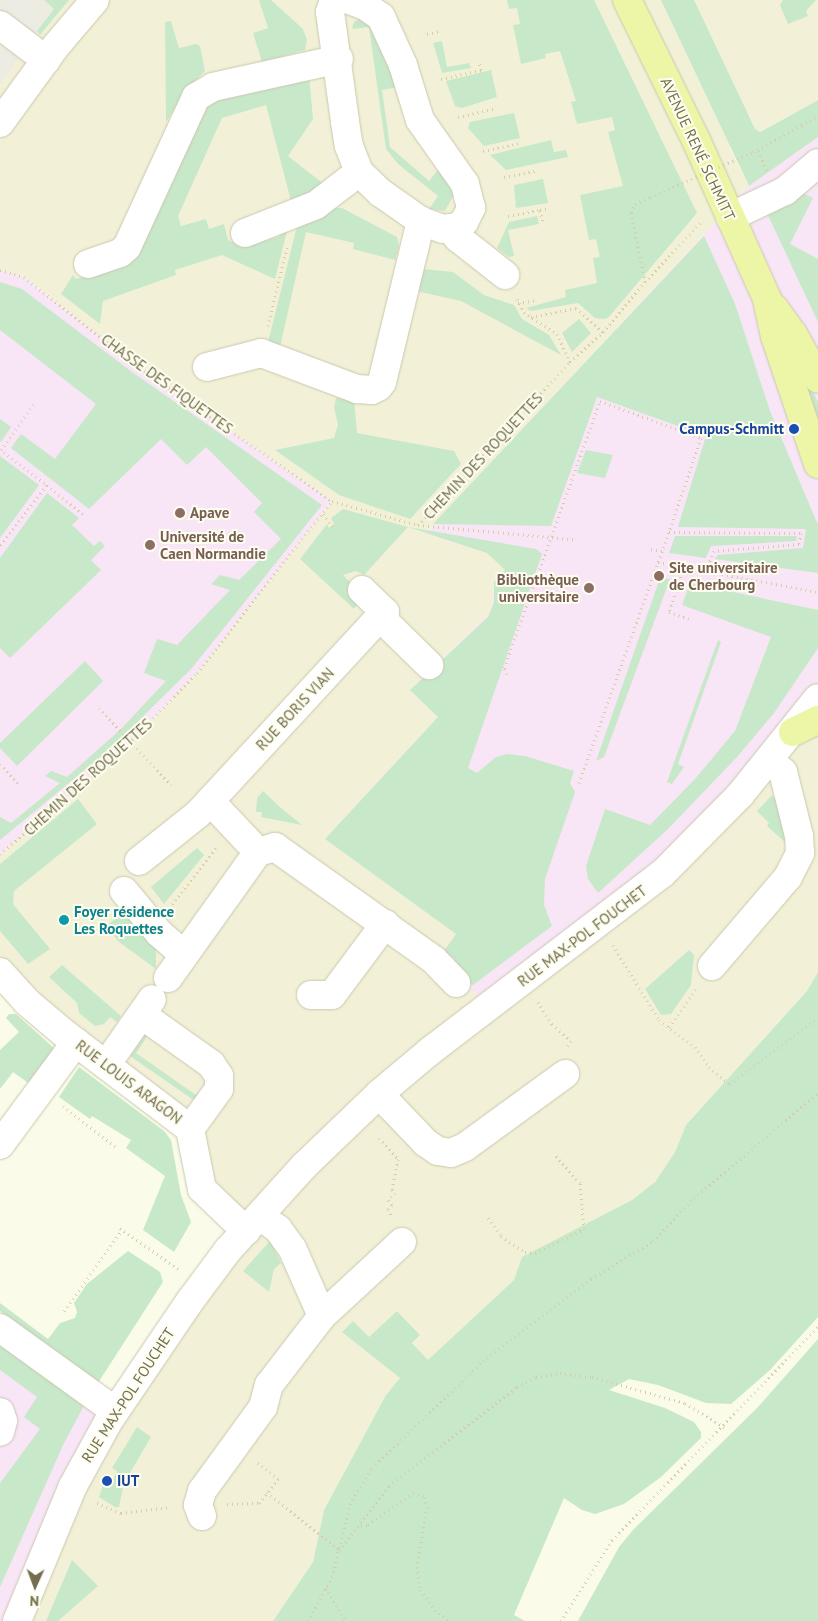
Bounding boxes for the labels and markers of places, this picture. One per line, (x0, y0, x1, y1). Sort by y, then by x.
place label: Campus-Schmitt (679, 420, 784, 438)
marker: Campus-Schmitt (788, 423, 800, 435)
place label: Apave (190, 504, 229, 522)
marker: Apave (174, 507, 186, 519)
place label: Université de Caen Normandie (160, 527, 266, 562)
marker: Université de Caen Normandie (144, 539, 156, 551)
place label: Site universitaire de Cherbourg (669, 558, 778, 593)
place label: Bibliothèque universitaire (497, 570, 579, 605)
marker: Site universitaire de Cherbourg (653, 570, 665, 582)
marker: Bibliothèque universitaire (583, 582, 595, 594)
place label: Foyer résidence Les Roquettes (74, 902, 174, 937)
marker: Foyer résidence Les Roquettes (58, 914, 70, 926)
place label: IUT (117, 1472, 139, 1490)
marker: IUT (101, 1475, 113, 1487)

